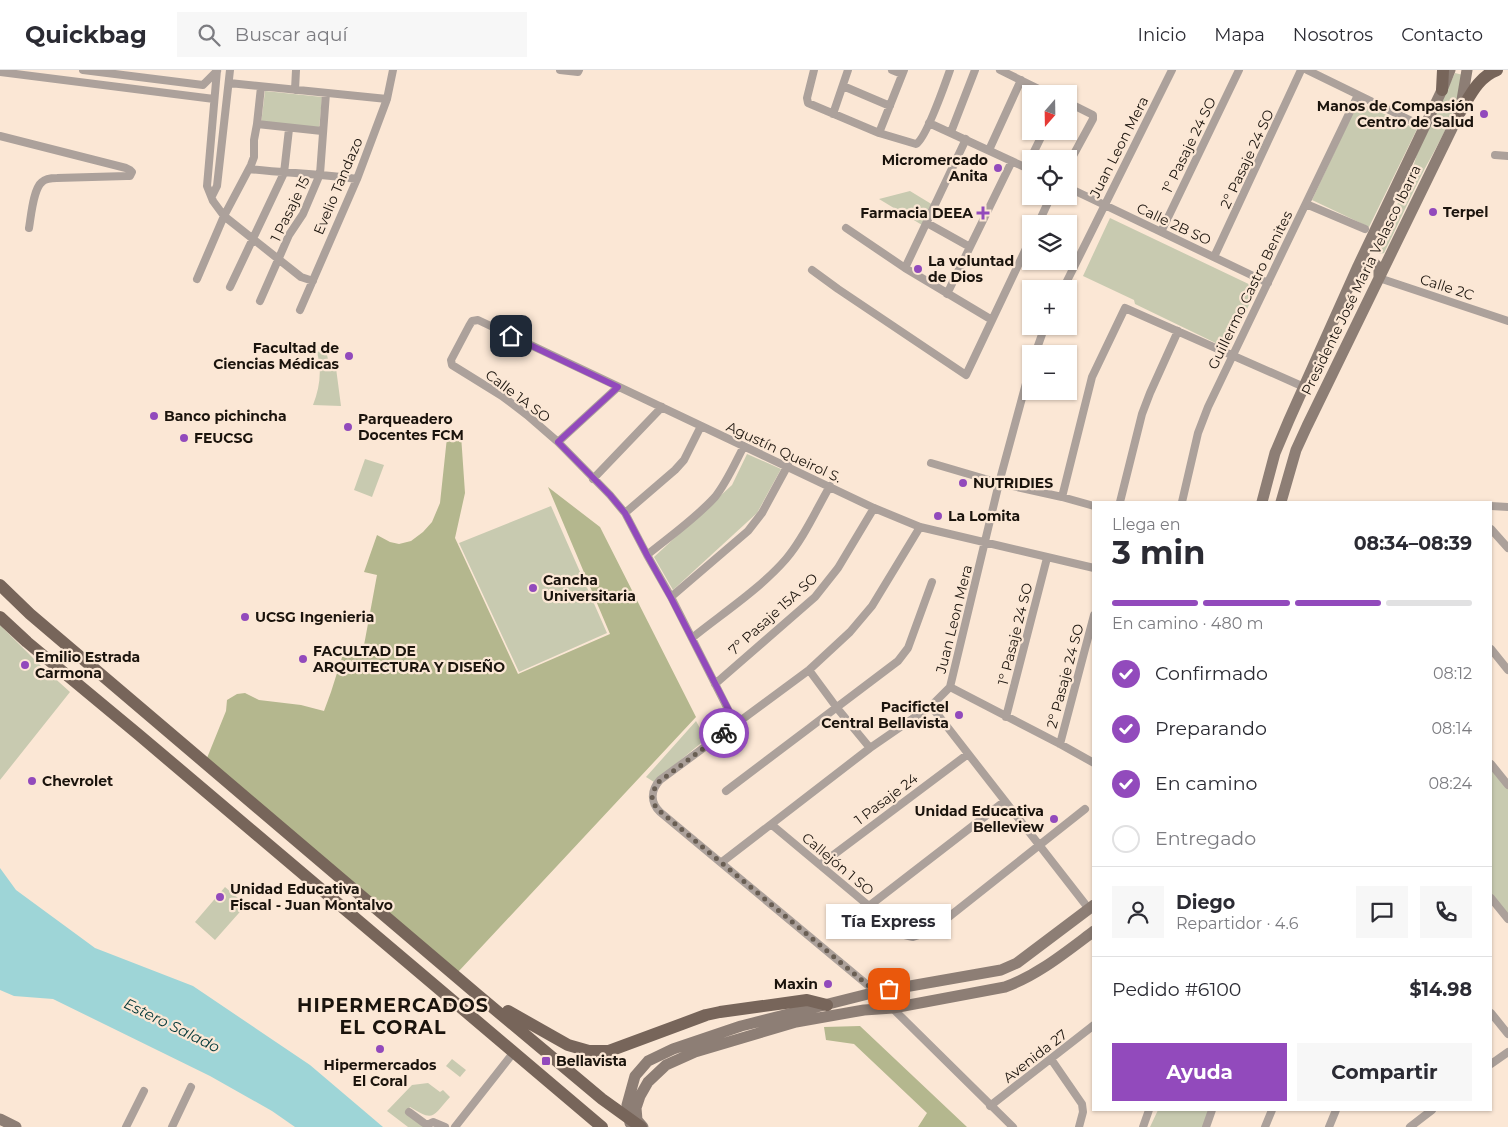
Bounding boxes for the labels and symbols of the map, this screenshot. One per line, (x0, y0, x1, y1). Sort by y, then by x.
north arrow (1022, 85, 1078, 140)
street label: Juan Leon Mera (1085, 93, 1152, 202)
street label: 1º Pasaje 24 SO (1158, 94, 1220, 196)
place label: Manos de Compasión Centro de Salud (1317, 97, 1474, 131)
street label: 2º Pasaje 24 SO (1216, 106, 1278, 212)
marker: Manos de Compasión Centro de Salud (1478, 108, 1490, 120)
street label: Evelio Tandazo (309, 134, 367, 237)
place label: Micromercado Anita (882, 151, 988, 185)
marker: Micromercado Anita (992, 162, 1004, 174)
street label: Presidente José Maria Velasco Ibarra (1297, 162, 1425, 398)
street label: 1 Pasaje 15 (266, 173, 314, 245)
street label: Calle 2B SO (1134, 199, 1214, 249)
place label: Terpel (1443, 203, 1488, 221)
place label: Farmacia DEEA (860, 204, 973, 222)
marker: Terpel (1427, 206, 1439, 218)
marker: Farmacia DEEA (977, 207, 989, 219)
street label: Guillermo Castro Benites (1204, 208, 1296, 372)
place label: La voluntad de Dios (928, 252, 1014, 286)
marker: La voluntad de Dios (912, 263, 924, 275)
street label: Calle 2C (1418, 270, 1476, 304)
pin (490, 315, 532, 357)
place label: Facultad de Ciencias Médicas (213, 339, 340, 373)
marker: Facultad de Ciencias Médicas (343, 350, 355, 362)
street label: Calle 1A SO (482, 366, 554, 426)
place label: Banco pichincha (164, 407, 287, 425)
marker: Banco pichincha (148, 410, 160, 422)
place label: Parqueadero Docentes FCM (358, 410, 464, 444)
street label: Agustín Queirol S. (723, 417, 845, 487)
marker: Parqueadero Docentes FCM (342, 421, 354, 433)
place label: FEUCSG (194, 429, 253, 447)
marker: FEUCSG (178, 432, 190, 444)
place label: NUTRIDIES (973, 474, 1053, 492)
marker: NUTRIDIES (957, 477, 969, 489)
place label: La Lomita (948, 507, 1020, 525)
marker: La Lomita (932, 510, 944, 522)
street label: Juan Leon Mera (932, 563, 976, 676)
street label: 7º Pasaje 15A SO (725, 569, 822, 659)
place label: Cancha Universitaria (543, 571, 636, 605)
street label: 1º Pasaje 24 SO (994, 581, 1036, 687)
marker: Cancha Universitaria (527, 582, 539, 594)
place label: UCSG Ingenieria (255, 608, 374, 626)
marker: UCSG Ingenieria (239, 611, 251, 623)
street label: 2º Pasaje 24 SO (1042, 622, 1088, 730)
place label: FACULTAD DE ARQUITECTURA Y DISEÑO (312, 642, 505, 676)
place label: Emilio Estrada Carmona (35, 648, 140, 682)
marker: FACULTAD DE ARQUITECTURA Y DISEÑO (297, 653, 309, 665)
marker: Emilio Estrada Carmona (19, 659, 31, 671)
place label: Pacifictel Central Bellavista (821, 698, 949, 732)
courier (699, 708, 749, 758)
marker: Pacifictel Central Bellavista (953, 709, 965, 721)
street label: 1 Pasaje 24 (851, 769, 922, 829)
place label: Chevrolet (42, 772, 113, 790)
marker: Chevrolet (26, 775, 38, 787)
place label: Unidad Educativa Belleview (914, 802, 1045, 836)
marker: Unidad Educativa Belleview (1048, 813, 1060, 825)
street label: Callejón 1 SO (798, 829, 878, 900)
place label: Unidad Educativa Fiscal - Juan Montalvo (230, 880, 393, 914)
marker: Unidad Educativa Fiscal - Juan Montalvo (214, 891, 226, 903)
callout: Tía Express (826, 904, 952, 939)
pin (868, 968, 910, 1010)
place label: Maxin (774, 975, 818, 993)
marker: Maxin (822, 978, 834, 990)
water label: Estero Salado (121, 994, 223, 1056)
district label: HIPERMERCADOS EL CORAL (297, 994, 489, 1039)
street label: Avenida 27 (999, 1025, 1071, 1087)
marker: Hipermercados El Coral (374, 1043, 386, 1055)
place label: Bellavista (556, 1052, 627, 1070)
marker: Bellavista (540, 1055, 552, 1067)
place label: Hipermercados El Coral (324, 1056, 437, 1090)

